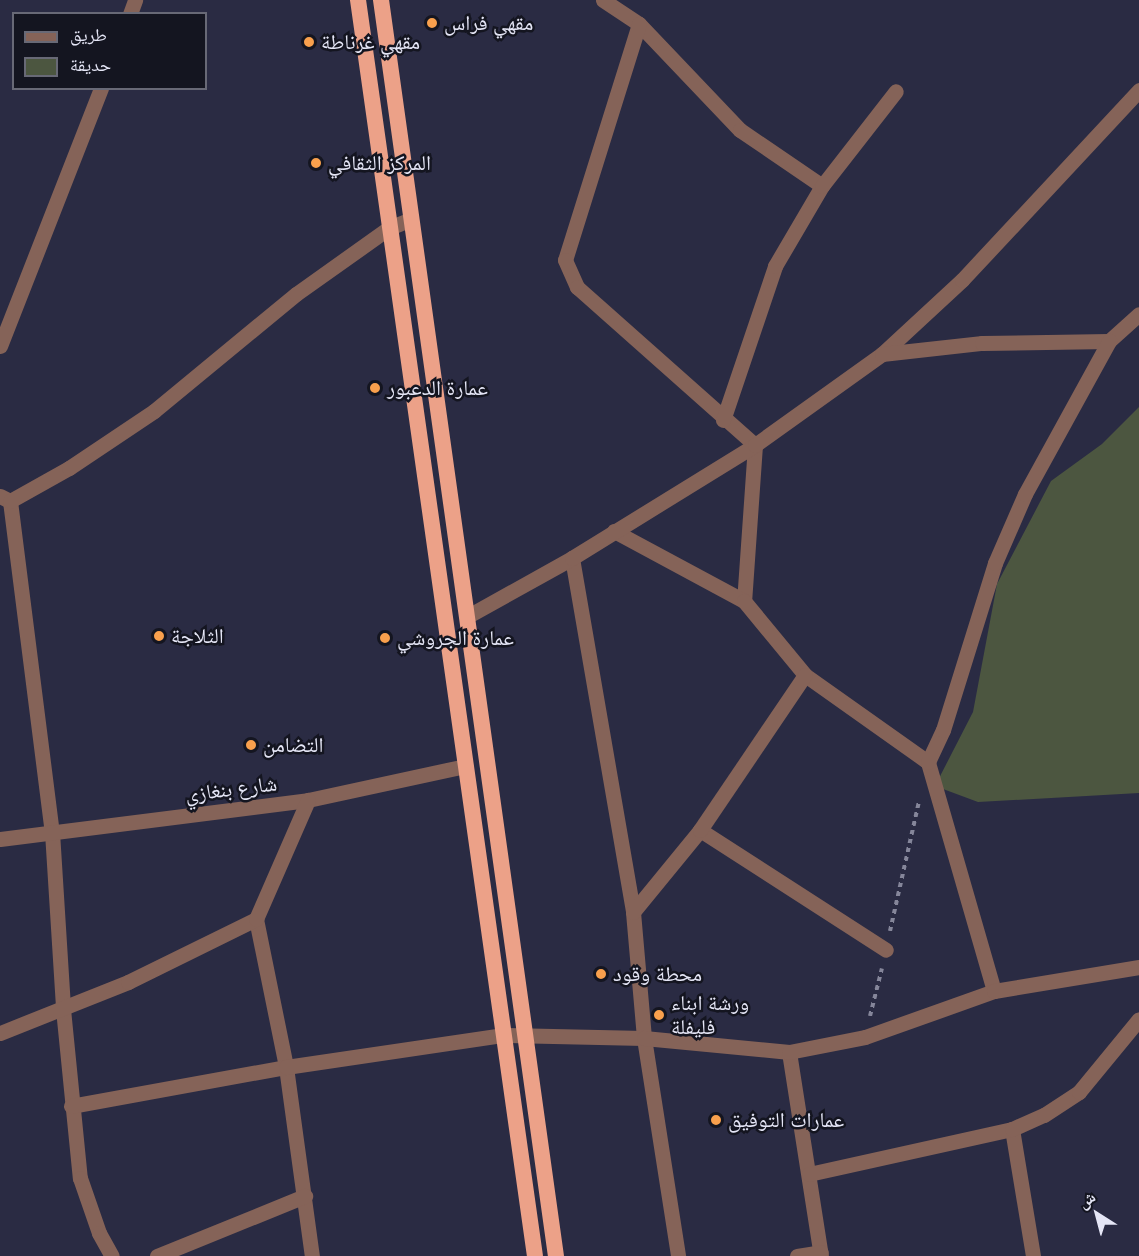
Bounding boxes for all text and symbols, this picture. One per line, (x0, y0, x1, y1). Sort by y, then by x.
place label: مقهي فراس (444, 10, 533, 36)
legend (12, 12, 207, 90)
marker: مقهي فراس (425, 16, 439, 30)
text: طريق (70, 23, 107, 46)
place label: مقهي غرناطة (321, 29, 420, 55)
marker: مقهي غرناطة (302, 35, 316, 49)
text: حديقة (70, 53, 111, 76)
place label: المركز الثقافي (328, 150, 431, 176)
marker: المركز الثقافي (309, 156, 323, 170)
place label: عمارة الدعبور (387, 375, 488, 401)
marker: عمارة الدعبور (368, 381, 382, 395)
place label: الثلاجة (171, 623, 224, 649)
place label: عمارة الجروشي (397, 625, 514, 651)
marker: الثلاجة (152, 629, 166, 643)
marker: عمارة الجروشي (378, 631, 392, 645)
place label: التضامن (263, 732, 324, 758)
marker: التضامن (244, 738, 258, 752)
street label: شارع بنغازي (184, 771, 278, 807)
place label: محطة وقود (613, 961, 702, 987)
marker: محطة وقود (594, 967, 608, 981)
place label: ورشة ابناء فليفلة (671, 990, 749, 1040)
marker: ورشة ابناء فليفلة (652, 1008, 666, 1022)
place label: عمارات التوفيق (728, 1107, 844, 1133)
marker: عمارات التوفيق (709, 1113, 723, 1127)
north arrow (1067, 1184, 1127, 1244)
text: ش (1074, 1186, 1099, 1213)

